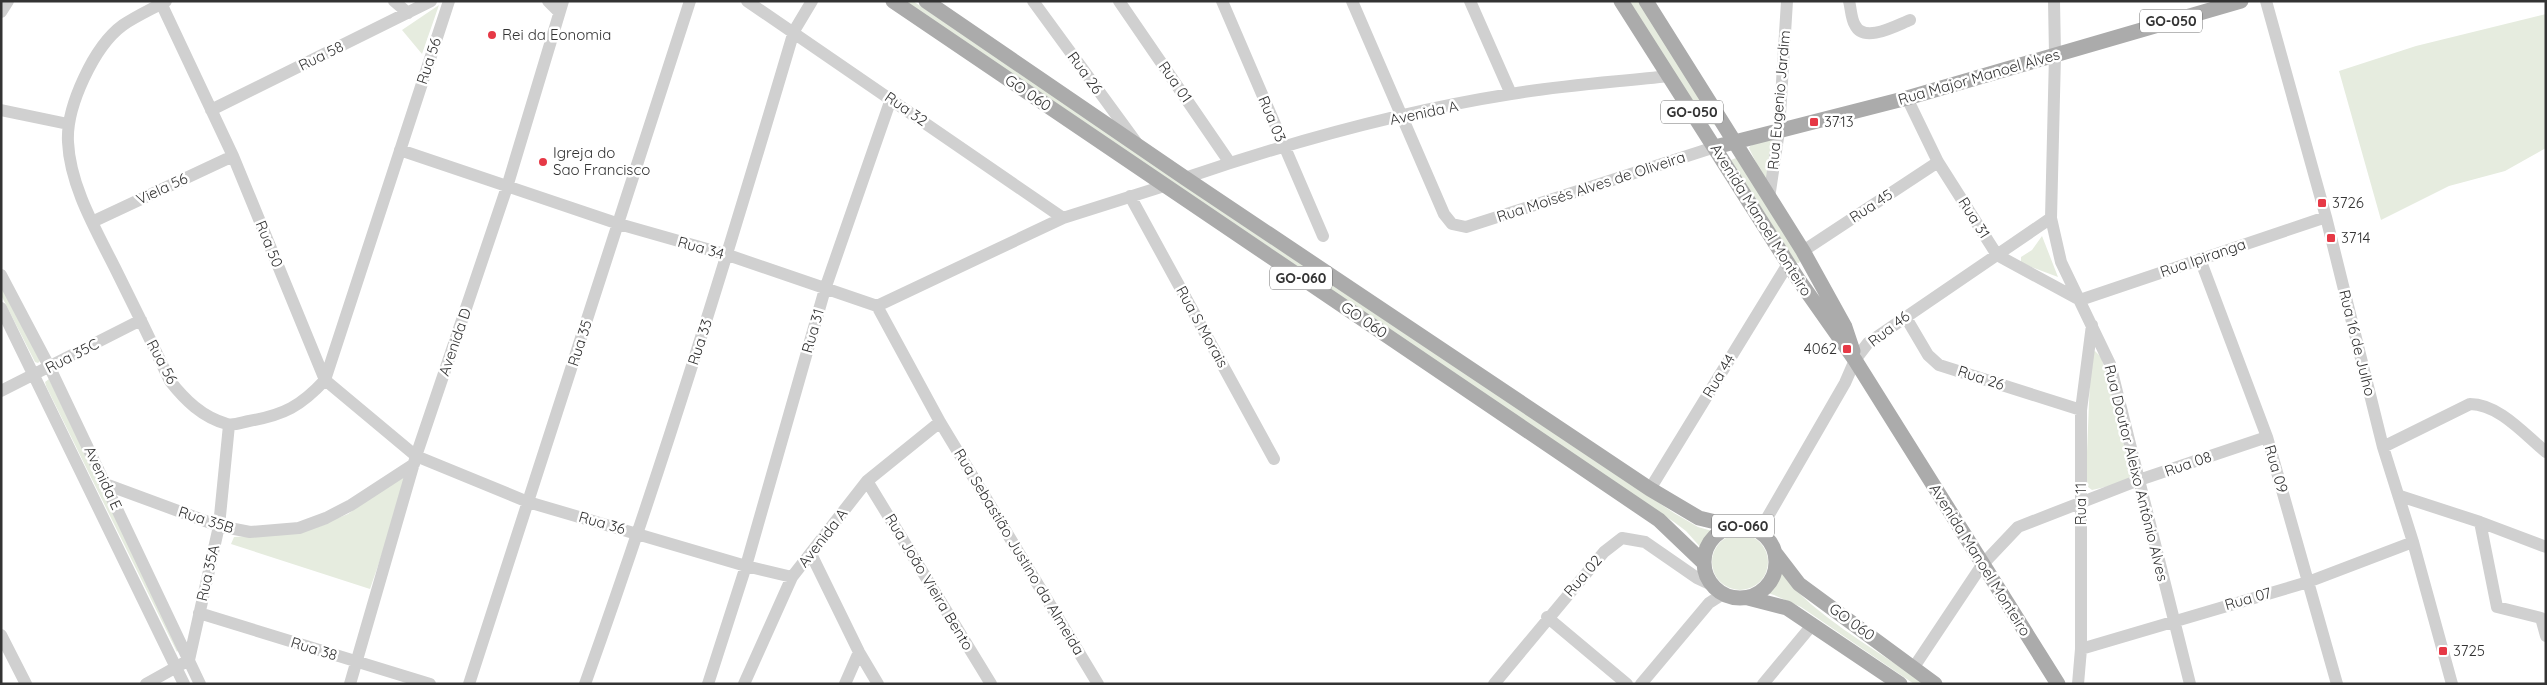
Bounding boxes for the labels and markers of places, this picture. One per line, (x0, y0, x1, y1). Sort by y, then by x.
place label: Rei da Eonomia (502, 25, 611, 44)
marker: Rei da Eonomia (486, 29, 498, 41)
place label: 3713 (1824, 112, 1854, 131)
marker: 3713 (1808, 116, 1820, 128)
place label: Igreja do Sao Francisco (553, 143, 650, 179)
marker: Igreja do Sao Francisco (537, 156, 549, 168)
place label: 3726 (2332, 193, 2364, 212)
marker: 3726 (2316, 197, 2328, 209)
place label: 3714 (2341, 228, 2371, 247)
marker: 3714 (2325, 232, 2337, 244)
place label: 4062 (1804, 339, 1837, 358)
marker: 4062 (1841, 343, 1853, 355)
place label: 3725 (2453, 641, 2485, 660)
marker: 3725 (2437, 645, 2449, 657)

